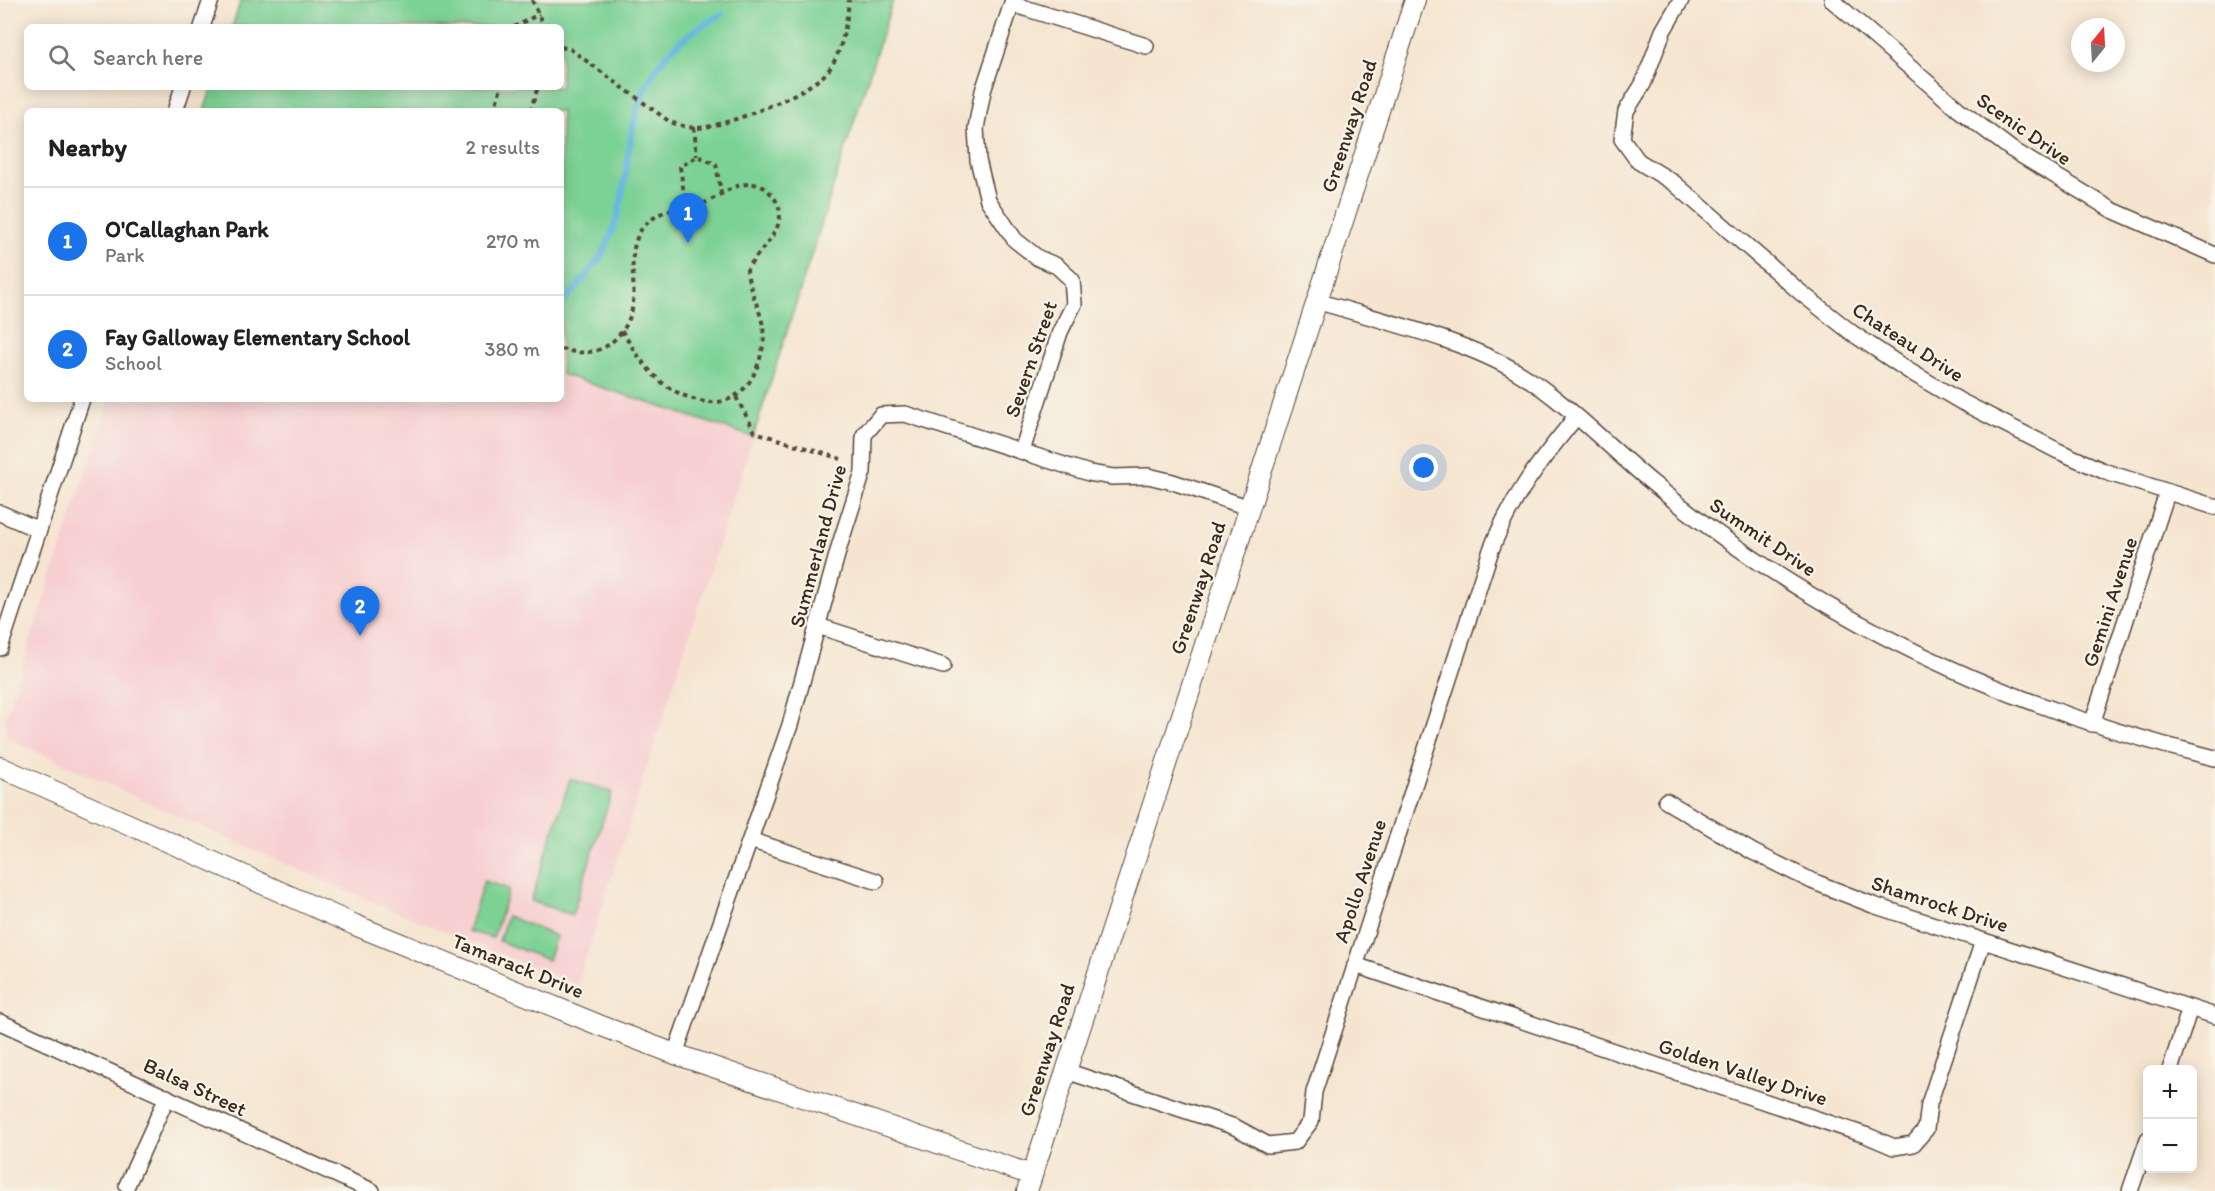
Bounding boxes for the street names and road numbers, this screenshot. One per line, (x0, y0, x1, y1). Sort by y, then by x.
street label: Greenway Road (1315, 56, 1382, 196)
street label: Scenic Drive (1972, 87, 2077, 170)
street label: Chateau Drive (1848, 296, 1969, 387)
street label: Severn Street (999, 297, 1062, 420)
street label: Summerland Drive (784, 462, 851, 630)
street label: Summit Drive (1705, 492, 1821, 581)
street label: Greenway Road (1164, 518, 1231, 658)
street label: Gemini Avenue (2077, 534, 2142, 670)
street label: Apollo Avenue (1328, 816, 1391, 946)
street label: Shamrock Drive (1868, 870, 2012, 937)
street label: Tamarack Drive (449, 928, 588, 1003)
street label: Greenway Road (1013, 980, 1080, 1120)
street label: Golden Valley Drive (1655, 1032, 1831, 1111)
street label: Balsa Street (140, 1052, 251, 1121)

